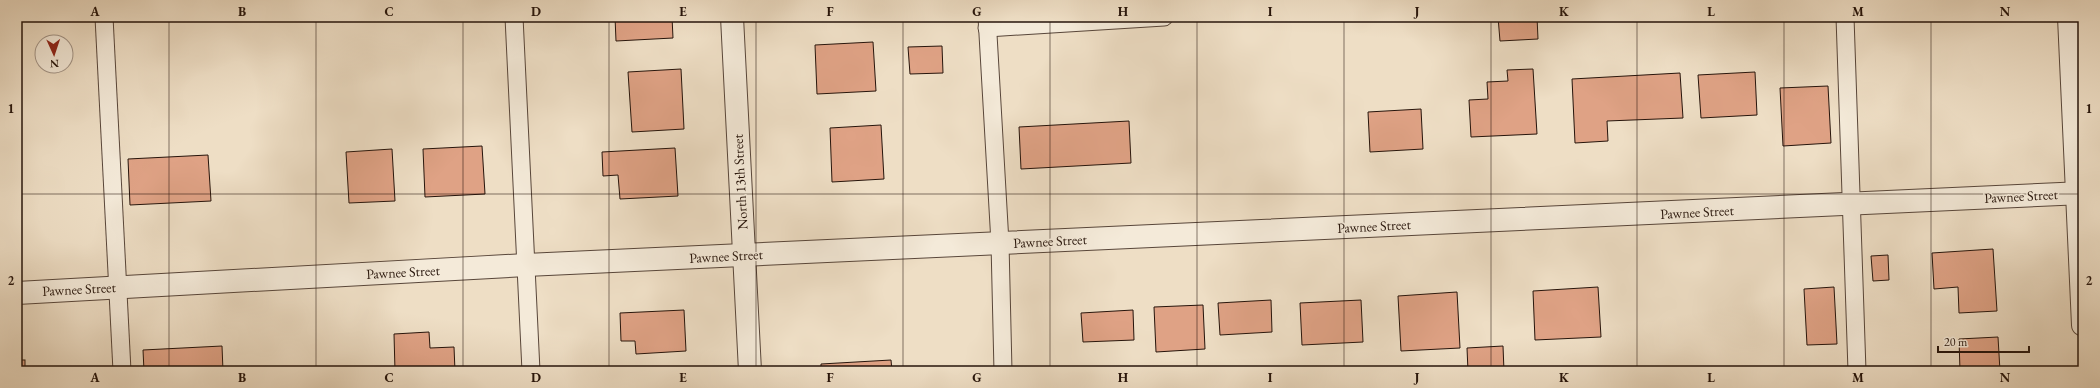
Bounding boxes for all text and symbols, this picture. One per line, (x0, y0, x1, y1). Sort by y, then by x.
text: A (89, 3, 100, 20)
text: B (238, 3, 246, 20)
text: C (384, 3, 394, 20)
text: D (531, 3, 541, 20)
text: E (679, 3, 687, 20)
text: F (826, 3, 834, 20)
text: G (972, 3, 982, 20)
text: H (1118, 3, 1129, 20)
text: I (1268, 3, 1273, 20)
text: J (1413, 3, 1420, 20)
text: K (1559, 3, 1570, 20)
text: L (1707, 3, 1715, 20)
text: M (1852, 3, 1864, 20)
text: N (2000, 3, 2011, 20)
north arrow (34, 34, 74, 74)
text: N (50, 57, 59, 71)
text: 1 (8, 100, 15, 117)
text: 1 (2086, 100, 2093, 117)
street label: North 13th Street (728, 133, 751, 230)
street label: Pawnee Street (1984, 185, 2059, 207)
street label: Pawnee Street (1660, 201, 1735, 223)
street label: Pawnee Street (1337, 215, 1412, 237)
street label: Pawnee Street (1013, 230, 1088, 252)
street label: Pawnee Street (689, 245, 764, 267)
street label: Pawnee Street (366, 261, 441, 283)
text: 2 (8, 272, 15, 289)
text: 2 (2086, 272, 2093, 289)
street label: Pawnee Street (42, 278, 117, 300)
scale bar (1938, 328, 2029, 354)
text: 20 m (1944, 334, 1968, 350)
text: A (89, 369, 100, 386)
text: B (238, 369, 246, 386)
text: C (384, 369, 394, 386)
text: D (531, 369, 541, 386)
text: E (679, 369, 687, 386)
text: F (826, 369, 834, 386)
text: G (972, 369, 982, 386)
text: H (1118, 369, 1129, 386)
text: I (1268, 369, 1273, 386)
text: J (1413, 369, 1420, 386)
text: K (1559, 369, 1570, 386)
text: L (1707, 369, 1715, 386)
text: M (1852, 369, 1864, 386)
text: N (2000, 369, 2011, 386)

